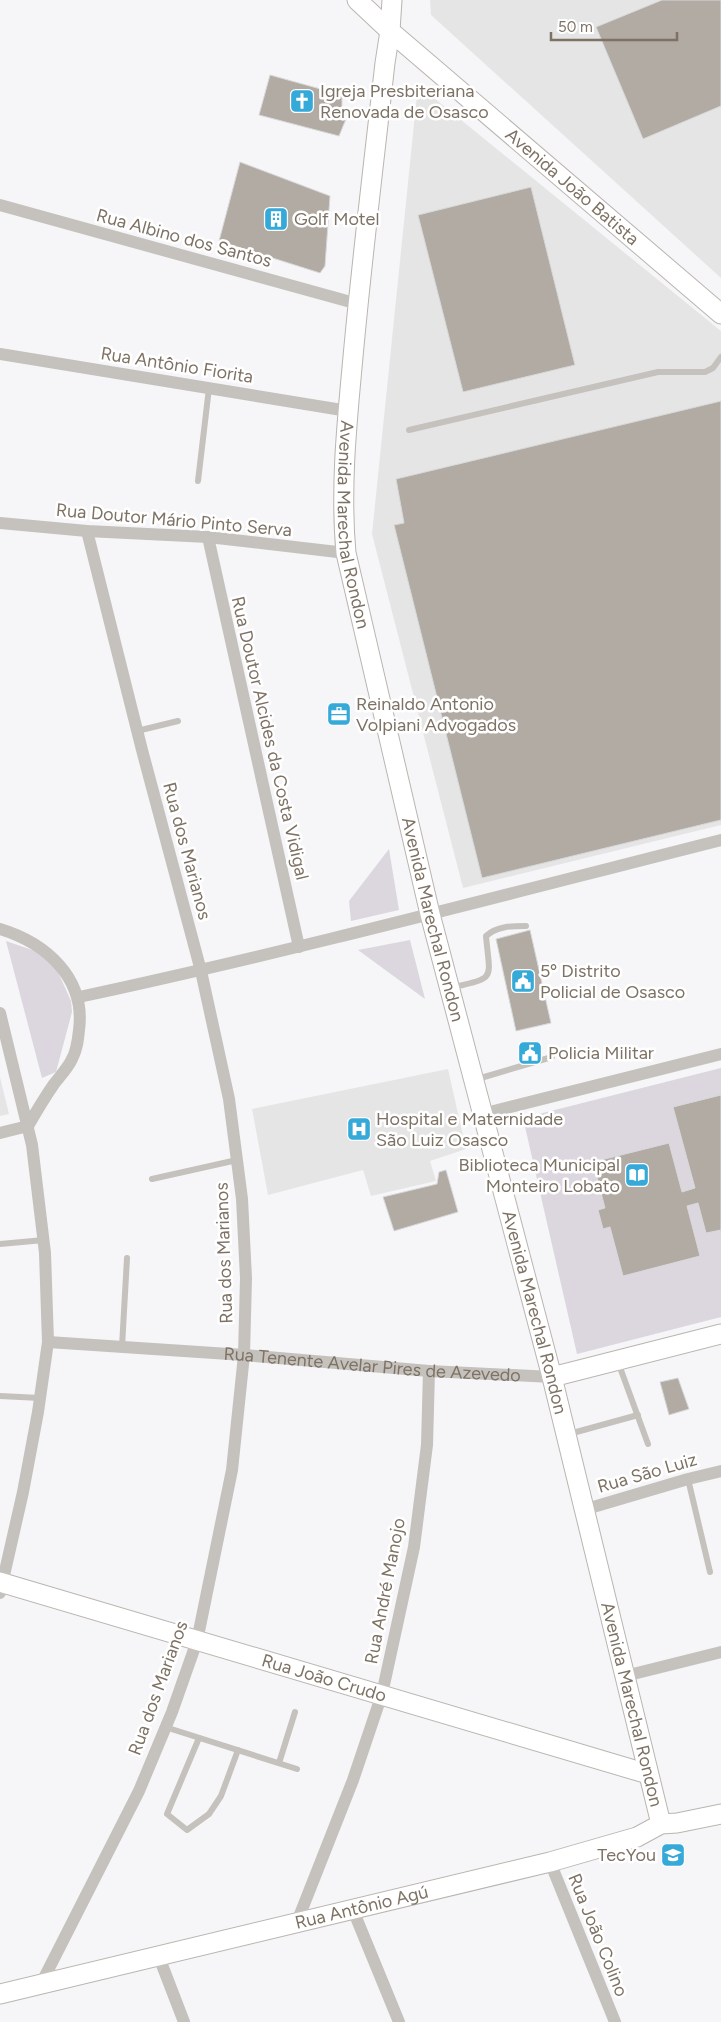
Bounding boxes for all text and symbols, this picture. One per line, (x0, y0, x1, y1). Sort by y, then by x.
scale bar (551, 10, 677, 42)
text: 50 m (558, 18, 593, 36)
place label: Igreja Presbiteriana Renovada de Osasco (320, 80, 489, 123)
church icon: Igreja Presbiteriana Renovada de Osasco (289, 88, 315, 114)
street label: Avenida João Batista (501, 124, 643, 250)
street label: Rua Albino dos Santos (94, 204, 274, 272)
building icon: Golf Motel (263, 206, 289, 232)
place label: Golf Motel (294, 208, 379, 230)
street label: Rua Antônio Fiorita (99, 342, 255, 388)
street label: Avenida Marechal Rondon (333, 420, 374, 631)
street label: Rua Doutor Mário Pinto Serva (55, 499, 293, 541)
street label: Rua Doutor Alcides da Costa Vidigal (227, 594, 313, 882)
place label: Reinaldo Antonio Volpiani Advogados (356, 693, 516, 736)
office icon: Reinaldo Antonio Volpiani Advogados (326, 701, 352, 727)
street label: Rua dos Marianos (158, 780, 216, 922)
street label: Avenida Marechal Rondon (397, 815, 469, 1024)
place label: 5º Distrito Policial de Osasco (540, 960, 685, 1003)
public building icon: 5º Distrito Policial de Osasco (510, 968, 536, 994)
public building icon: Policia Militar (517, 1040, 543, 1066)
place label: Policia Militar (548, 1042, 654, 1064)
place label: Hospital e Maternidade São Luiz Osasco (376, 1108, 563, 1151)
hospital icon: Hospital e Maternidade São Luiz Osasco (346, 1116, 372, 1142)
place label: Biblioteca Municipal Monteiro Lobato (459, 1154, 620, 1197)
library icon: Biblioteca Municipal Monteiro Lobato (624, 1162, 650, 1188)
street label: Rua dos Marianos (211, 1182, 237, 1324)
street label: Avenida Marechal Rondon (498, 1208, 572, 1416)
street label: Rua Tenente Avelar Pires de Azevedo (223, 1343, 521, 1386)
street label: Rua São Luiz (595, 1448, 699, 1498)
street label: Rua André Manojo (360, 1516, 410, 1666)
street label: Avenida Marechal Rondon (596, 1600, 667, 1809)
street label: Rua dos Marianos (123, 1618, 193, 1758)
street label: Rua João Crudo (259, 1649, 389, 1707)
school or university icon: TecYou (660, 1842, 686, 1868)
place label: TecYou (597, 1844, 656, 1866)
street label: Rua João Colino (563, 1870, 633, 2000)
street label: Rua Antônio Agú (293, 1881, 431, 1934)

